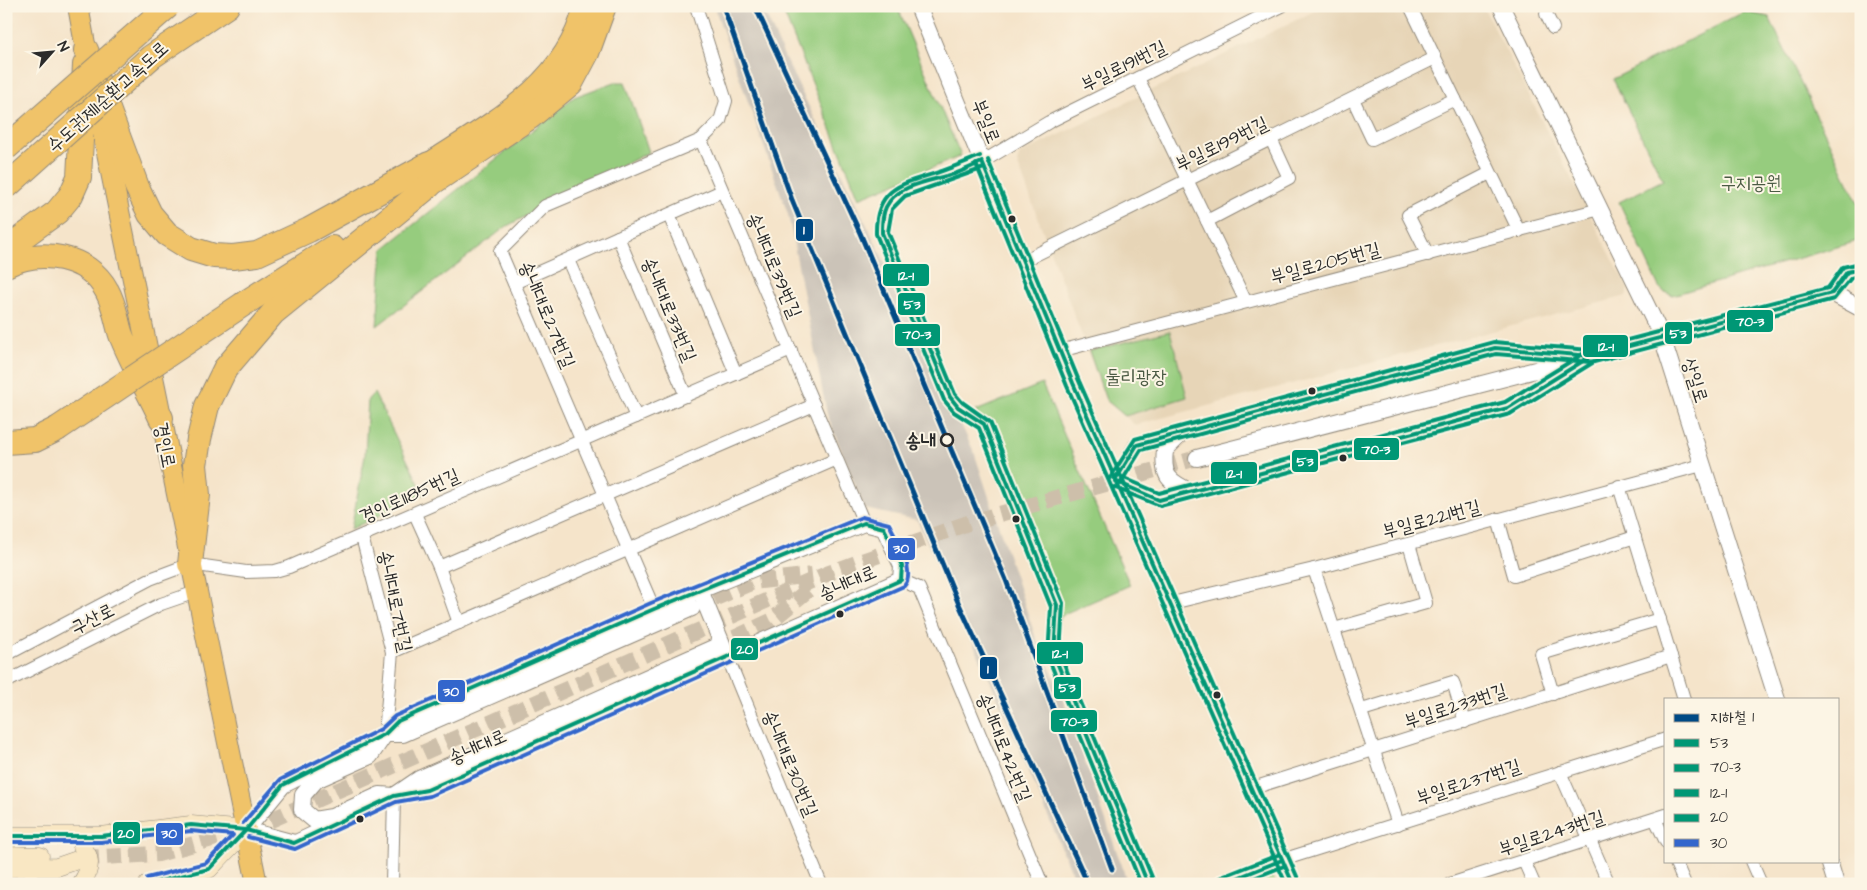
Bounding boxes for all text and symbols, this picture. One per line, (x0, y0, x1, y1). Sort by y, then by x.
north arrow (28, 28, 78, 78)
street label: 부일로191번길 (1076, 34, 1171, 99)
street label: 수도권제1순환고속도로 (41, 35, 175, 159)
text: N (52, 38, 74, 55)
street label: 부일로 (964, 95, 1007, 148)
street label: 부일로199번길 (1171, 110, 1273, 179)
park label: 구지공원 (1720, 170, 1782, 197)
street label: 송내대로39번길 (739, 209, 808, 323)
unlabelled marker (1007, 214, 1017, 224)
line badge: 1 (795, 218, 814, 242)
text: 1 (803, 220, 805, 240)
street label: 부일로205번길 (1267, 236, 1383, 291)
street label: 송내대로33번길 (634, 253, 703, 366)
street label: 송내대로27번길 (512, 257, 581, 372)
line badge: 12-1 (882, 263, 930, 287)
text: 12-1 (898, 266, 914, 286)
line badge: 53 (897, 292, 926, 316)
text: 53 (903, 295, 921, 315)
line badge: 70-3 (1726, 309, 1774, 333)
text: 70-3 (1735, 312, 1765, 332)
line badge: 53 (1664, 321, 1693, 345)
line badge: 70-3 (894, 323, 941, 347)
text: 53 (1669, 324, 1687, 344)
text: 70-3 (902, 325, 932, 345)
line badge: 12-1 (1582, 334, 1629, 358)
text: 12-1 (1598, 337, 1614, 357)
street label: 상일로 (1675, 354, 1715, 406)
park label: 둘리광장 (1105, 364, 1167, 391)
unlabelled marker (1307, 386, 1317, 396)
street label: 경인로 (147, 420, 182, 470)
place label: 송내 (905, 428, 936, 455)
marker: 송내 (940, 433, 954, 447)
line badge: 70-3 (1353, 437, 1400, 461)
text: 70-3 (1361, 440, 1391, 460)
line badge: 53 (1291, 449, 1319, 473)
text: 53 (1296, 452, 1314, 472)
unlabelled marker (1338, 453, 1348, 463)
line badge: 12-1 (1210, 461, 1258, 485)
street label: 경인로1185번길 (355, 462, 464, 530)
text: 12-1 (1226, 464, 1242, 484)
street label: 부일로221번길 (1379, 493, 1483, 546)
unlabelled marker (1011, 514, 1021, 524)
line badge: 30 (887, 537, 916, 561)
text: 30 (892, 539, 909, 559)
street label: 송내대로7번길 (371, 548, 418, 655)
street label: 송내대로 (814, 559, 881, 608)
street label: 구산로 (66, 597, 119, 642)
unlabelled marker (835, 609, 845, 619)
line badge: 20 (730, 637, 759, 661)
text: 20 (736, 640, 754, 660)
line badge: 12-1 (1036, 641, 1084, 665)
text: 12-1 (1052, 644, 1068, 664)
line badge: 1 (979, 656, 998, 680)
text: 1 (987, 659, 989, 679)
line badge: 53 (1053, 676, 1082, 700)
street label: 부일로233번길 (1401, 677, 1510, 736)
text: 53 (1058, 678, 1076, 698)
line badge: 30 (437, 679, 466, 703)
text: 30 (442, 682, 459, 702)
street label: 송내대로42번길 (969, 689, 1038, 806)
unlabelled marker (1212, 690, 1222, 700)
legend (1664, 698, 1840, 862)
street label: 송내대로30번길 (755, 706, 824, 821)
text: 지하철 1 (1710, 707, 1754, 728)
line badge: 70-3 (1050, 709, 1098, 733)
text: 70-3 (1059, 712, 1089, 732)
street label: 송내대로 (444, 723, 511, 772)
text: 53 (1710, 733, 1729, 754)
street label: 부일로237번길 (1413, 753, 1524, 812)
text: 70-3 (1710, 757, 1741, 778)
text: 12-1 (1710, 783, 1727, 804)
street label: 부일로243번길 (1495, 804, 1608, 863)
text: 20 (1710, 807, 1729, 828)
unlabelled marker (355, 814, 365, 824)
line badge: 20 (112, 821, 141, 845)
line badge: 30 (155, 822, 184, 846)
text: 20 (117, 824, 135, 844)
text: 30 (160, 824, 177, 844)
text: 30 (1710, 833, 1728, 854)

